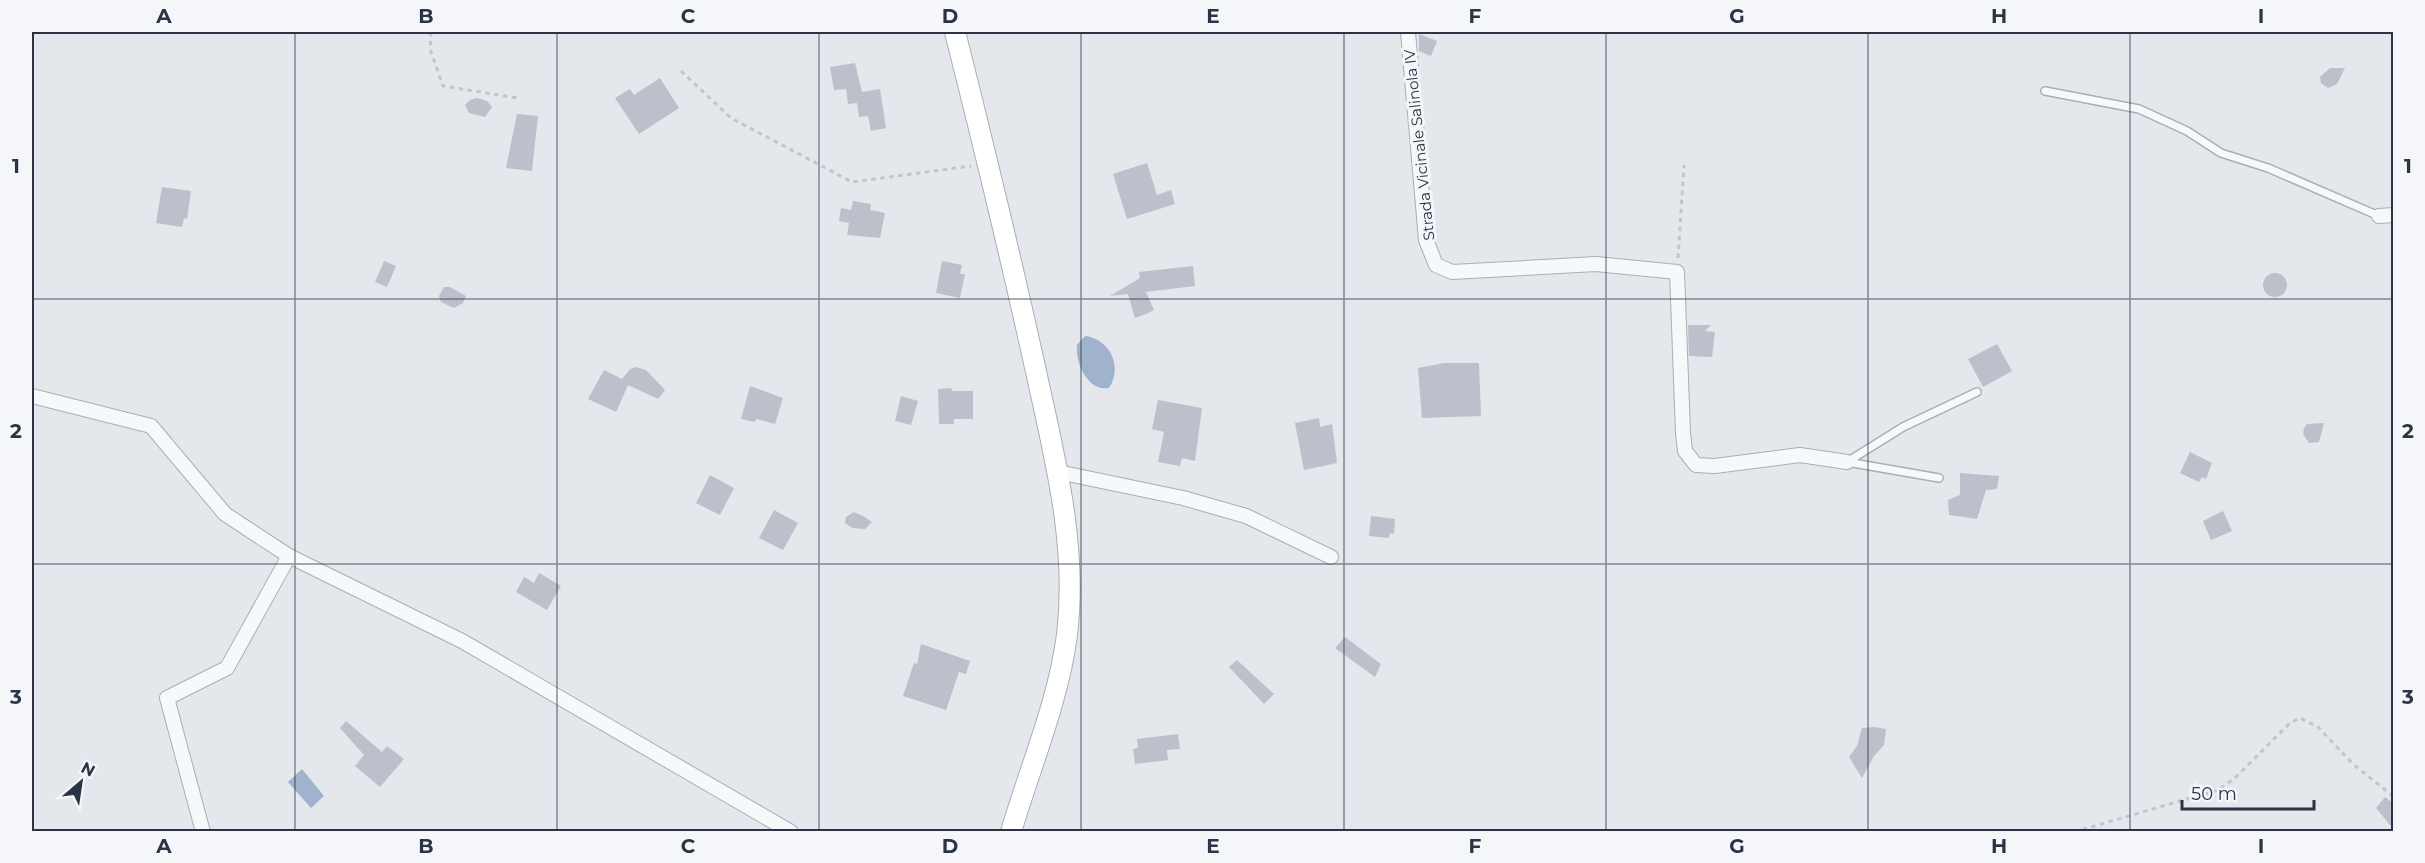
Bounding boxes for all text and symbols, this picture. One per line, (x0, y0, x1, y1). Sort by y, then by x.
text: A (155, 4, 172, 28)
text: B (418, 4, 434, 28)
text: C (681, 4, 696, 28)
text: D (942, 4, 958, 28)
text: E (1206, 4, 1220, 28)
text: F (1469, 4, 1482, 28)
text: G (1729, 4, 1745, 28)
text: H (1991, 4, 2007, 28)
text: I (2258, 4, 2264, 28)
street label: Strada Vicinale Salinola IV (1399, 48, 1439, 242)
text: 1 (12, 154, 20, 178)
text: 1 (2404, 154, 2412, 178)
text: 2 (10, 419, 22, 443)
text: 2 (2402, 419, 2414, 443)
text: 3 (9, 685, 22, 709)
text: 3 (2401, 685, 2414, 709)
north arrow (51, 752, 111, 812)
text: N (78, 758, 98, 781)
scale bar (2182, 773, 2314, 811)
text: 50 m (2191, 783, 2237, 805)
text: A (155, 834, 172, 858)
text: B (418, 834, 434, 858)
text: C (681, 834, 696, 858)
text: D (942, 834, 958, 858)
text: E (1206, 834, 1220, 858)
text: F (1469, 834, 1482, 858)
text: G (1729, 834, 1745, 858)
text: H (1991, 834, 2007, 858)
text: I (2258, 834, 2264, 858)

